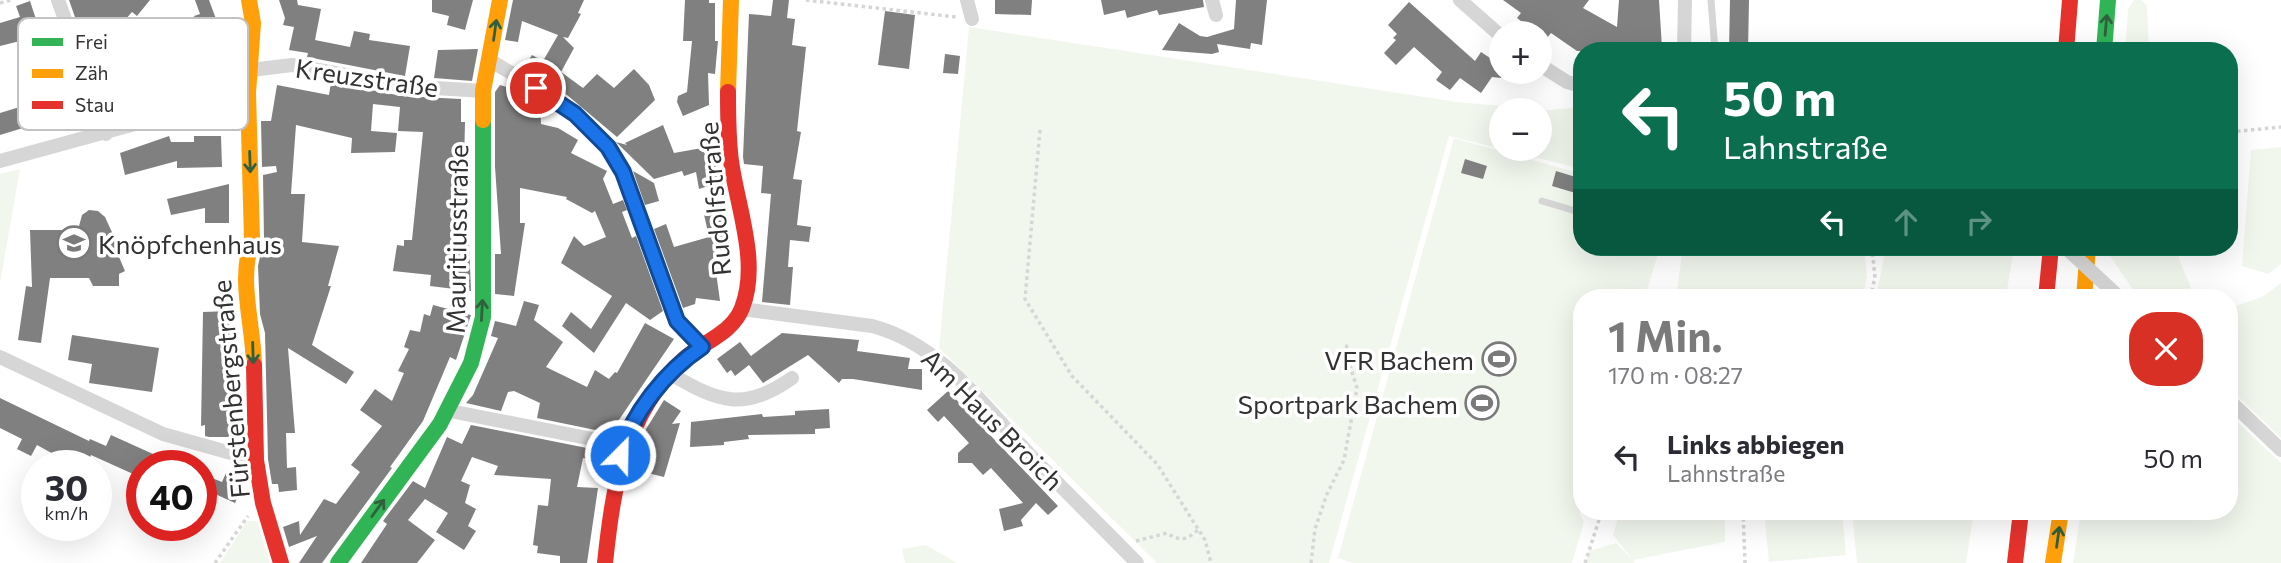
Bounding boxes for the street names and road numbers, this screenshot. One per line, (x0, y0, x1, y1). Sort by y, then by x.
street label: Kreuzstraße (293, 52, 441, 102)
street label: Rudolfstraße (692, 121, 736, 277)
street label: Mauritiusstraße (439, 144, 473, 334)
street label: Fürstenbergstraße (205, 279, 255, 499)
street label: Am Haus Broich (916, 342, 1070, 496)

